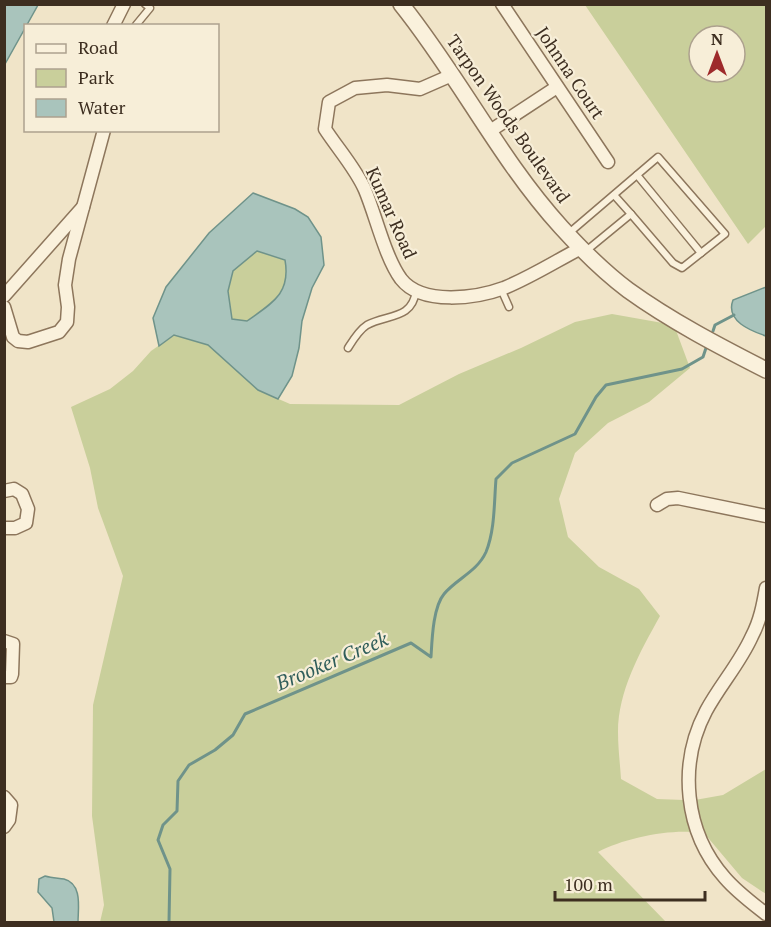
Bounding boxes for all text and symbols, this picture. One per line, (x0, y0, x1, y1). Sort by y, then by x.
street label: Johnna Court (531, 22, 611, 124)
legend (24, 24, 219, 132)
north arrow (687, 24, 747, 84)
text: N (711, 28, 723, 50)
street label: Tarpon Woods Boulevard (442, 30, 576, 207)
text: Road (78, 35, 118, 59)
text: Park (78, 65, 115, 89)
text: Water (78, 95, 125, 119)
street label: Kumar Road (361, 163, 423, 262)
water label: Brooker Creek (271, 625, 392, 697)
scale bar (555, 864, 705, 902)
text: 100 m (564, 872, 613, 896)

